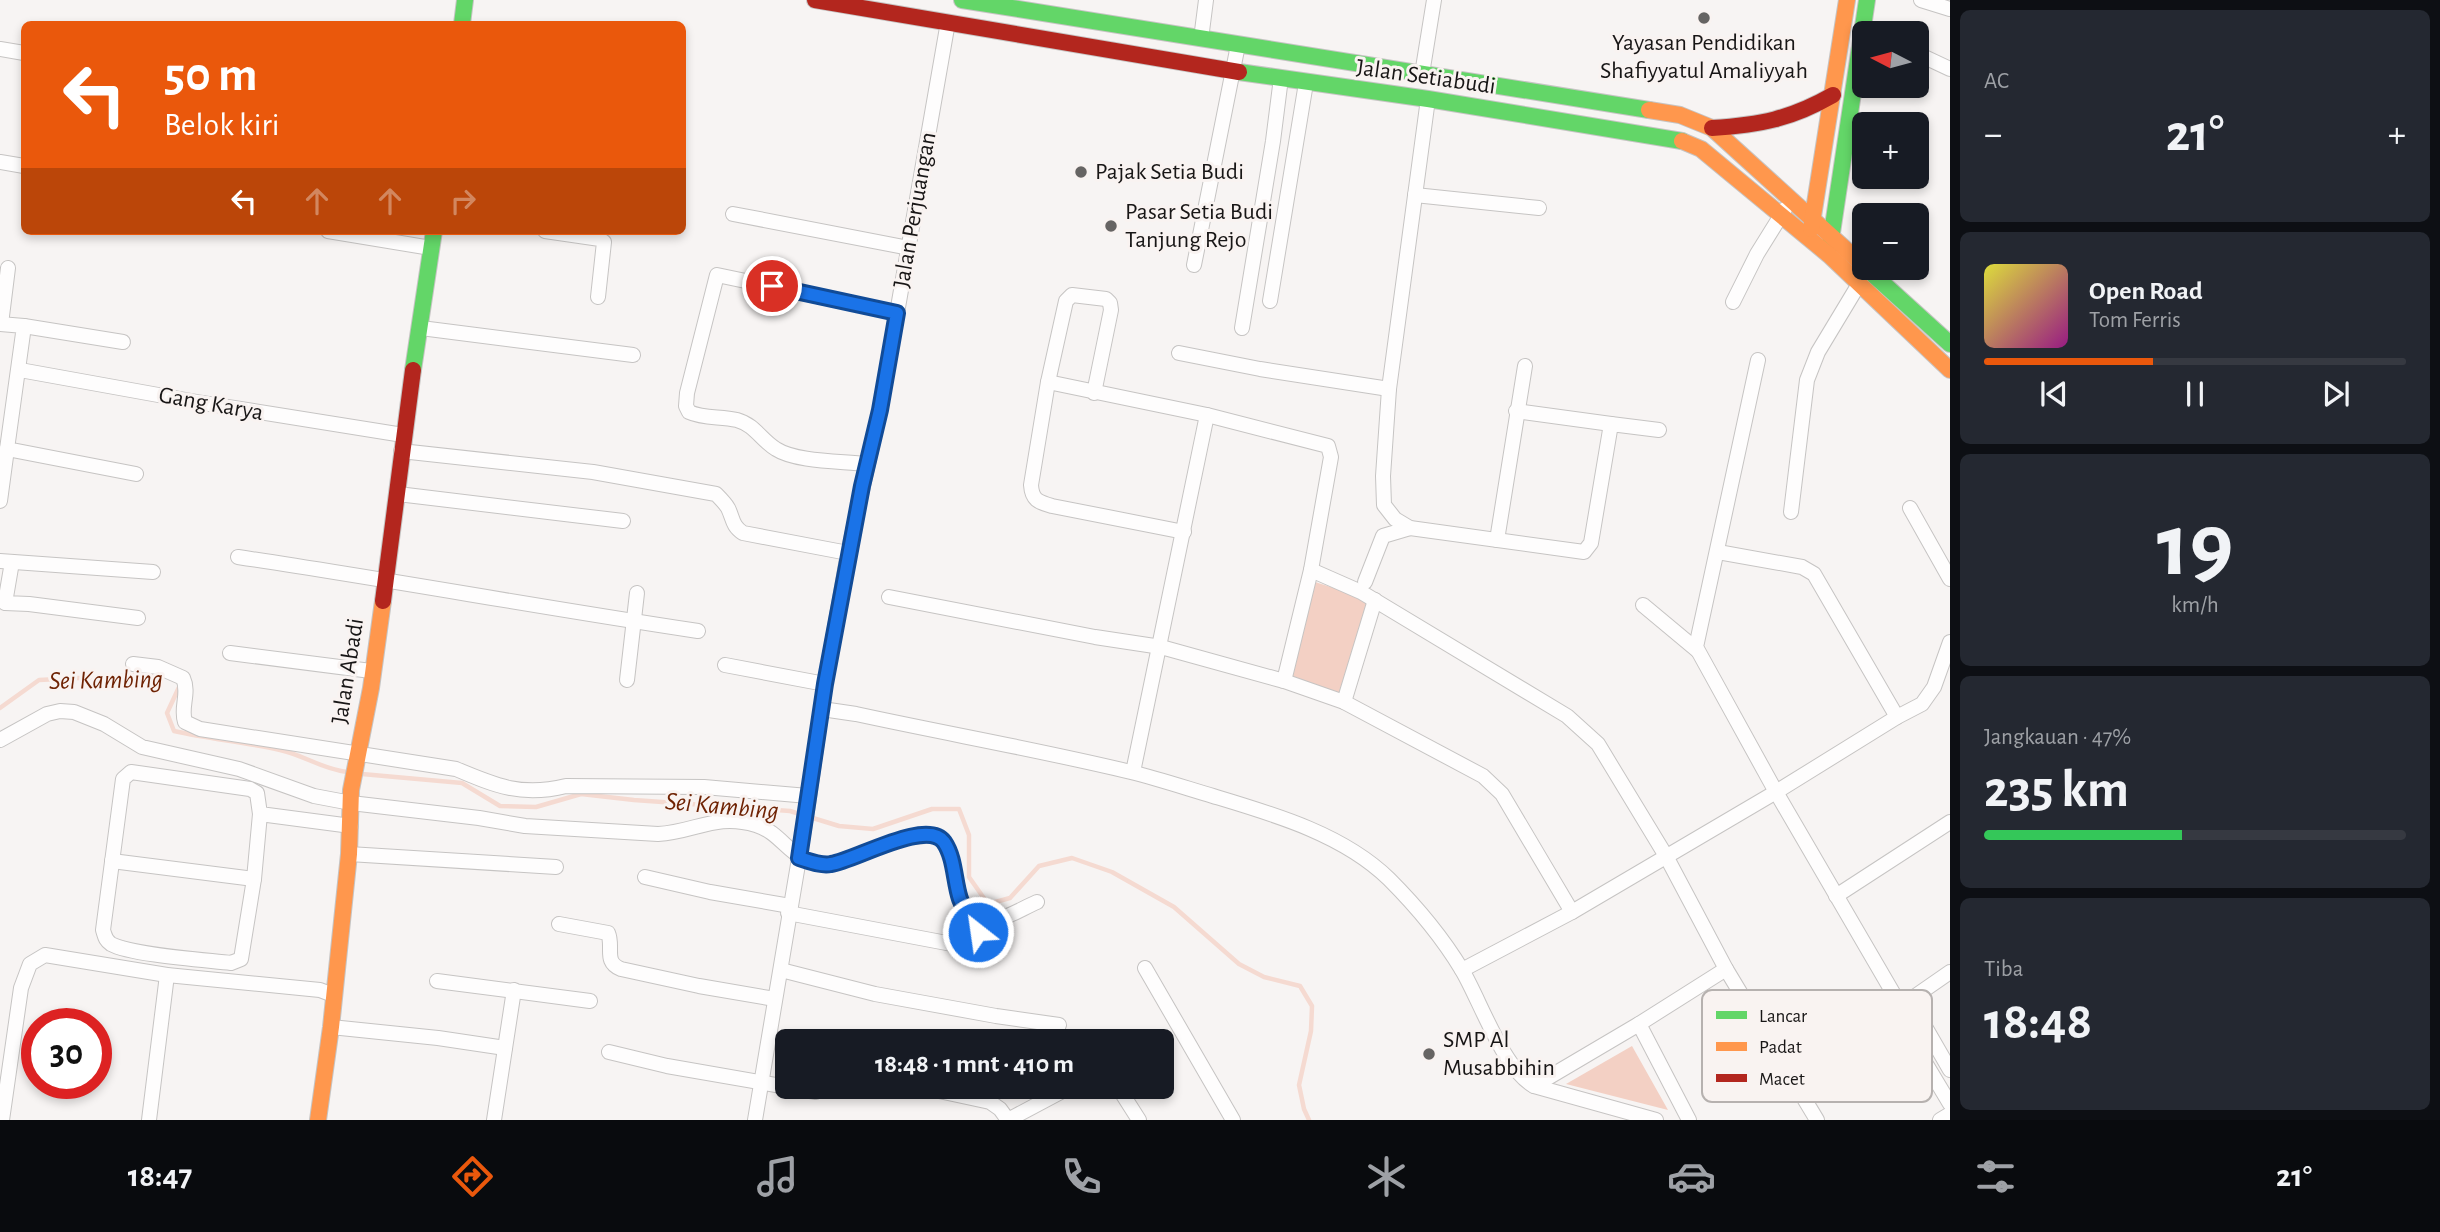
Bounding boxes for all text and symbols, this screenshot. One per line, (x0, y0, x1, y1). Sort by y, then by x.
marker: Yayasan Pendidikan Shafiyyatul Amaliyyah (1696, 10, 1712, 26)
north arrow (1852, 21, 1928, 98)
map controls (1852, 21, 1929, 280)
place label: Yayasan Pendidikan Shafiyyatul Amaliyyah (1600, 31, 1808, 83)
icon: left (49, 49, 140, 140)
text: 50 m (164, 51, 258, 100)
street label: Jalan Setiabudi (1355, 55, 1497, 99)
text: AC (1984, 70, 2009, 93)
text: 21° (2166, 108, 2224, 160)
text: Belok kiri (164, 109, 280, 141)
button: + (1852, 112, 1929, 189)
text: − (1984, 116, 2002, 154)
text: + (2388, 116, 2406, 154)
street label: Jalan Perjuangan (889, 130, 941, 290)
place label: Pajak Setia Budi (1095, 160, 1244, 184)
marker: Pajak Setia Budi (1073, 164, 1089, 180)
icon: left (225, 182, 263, 220)
icon: ahead (298, 182, 336, 220)
icon: ahead (371, 182, 409, 220)
icon: right (444, 182, 482, 220)
place label: Pasar Setia Budi Tanjung Rejo (1125, 200, 1273, 252)
button: − (1852, 203, 1929, 280)
marker: Pasar Setia Budi Tanjung Rejo (1103, 218, 1119, 234)
pin (742, 256, 802, 316)
icon: arrive (753, 267, 791, 305)
text: Open Road (2089, 278, 2203, 304)
text: Tom Ferris (2089, 309, 2181, 332)
icon: previous (2035, 375, 2073, 413)
icon: pause (2176, 375, 2214, 413)
icon: next (2317, 375, 2355, 413)
street label: Gang Karya (157, 383, 265, 425)
text: 19 (2157, 501, 2233, 592)
text: km/h (2171, 594, 2219, 617)
street label: Jalan Abadi (328, 616, 368, 726)
water label: Sei Kambing (49, 666, 163, 694)
text: Jangkauan · 47% (1984, 726, 2131, 749)
text: 235 km (1984, 764, 2129, 816)
water label: Sei Kambing (664, 788, 780, 824)
position arrow (941, 895, 1015, 969)
text: Tiba (1984, 958, 2023, 981)
legend (1702, 990, 1932, 1102)
text: 18:48 (1984, 996, 2092, 1048)
text: Lancar (1759, 1007, 1807, 1026)
speed limit sign: 30 (21, 1008, 112, 1099)
place label: SMP Al Musabbihin (1443, 1028, 1555, 1080)
text: Padat (1759, 1038, 1802, 1057)
marker: SMP Al Musabbihin (1421, 1046, 1437, 1062)
text: 18:48 · 1 mnt · 410 m (875, 1051, 1074, 1077)
text: Macet (1759, 1070, 1805, 1089)
icon: directions (448, 1152, 497, 1201)
icon: music (753, 1152, 802, 1201)
icon: phone (1057, 1152, 1106, 1201)
icon: climate (1362, 1152, 1411, 1201)
icon: car (1667, 1152, 1716, 1201)
icon: filters (1971, 1152, 2020, 1201)
text: 18:47 (128, 1160, 192, 1192)
text: 21° (2276, 1160, 2312, 1192)

